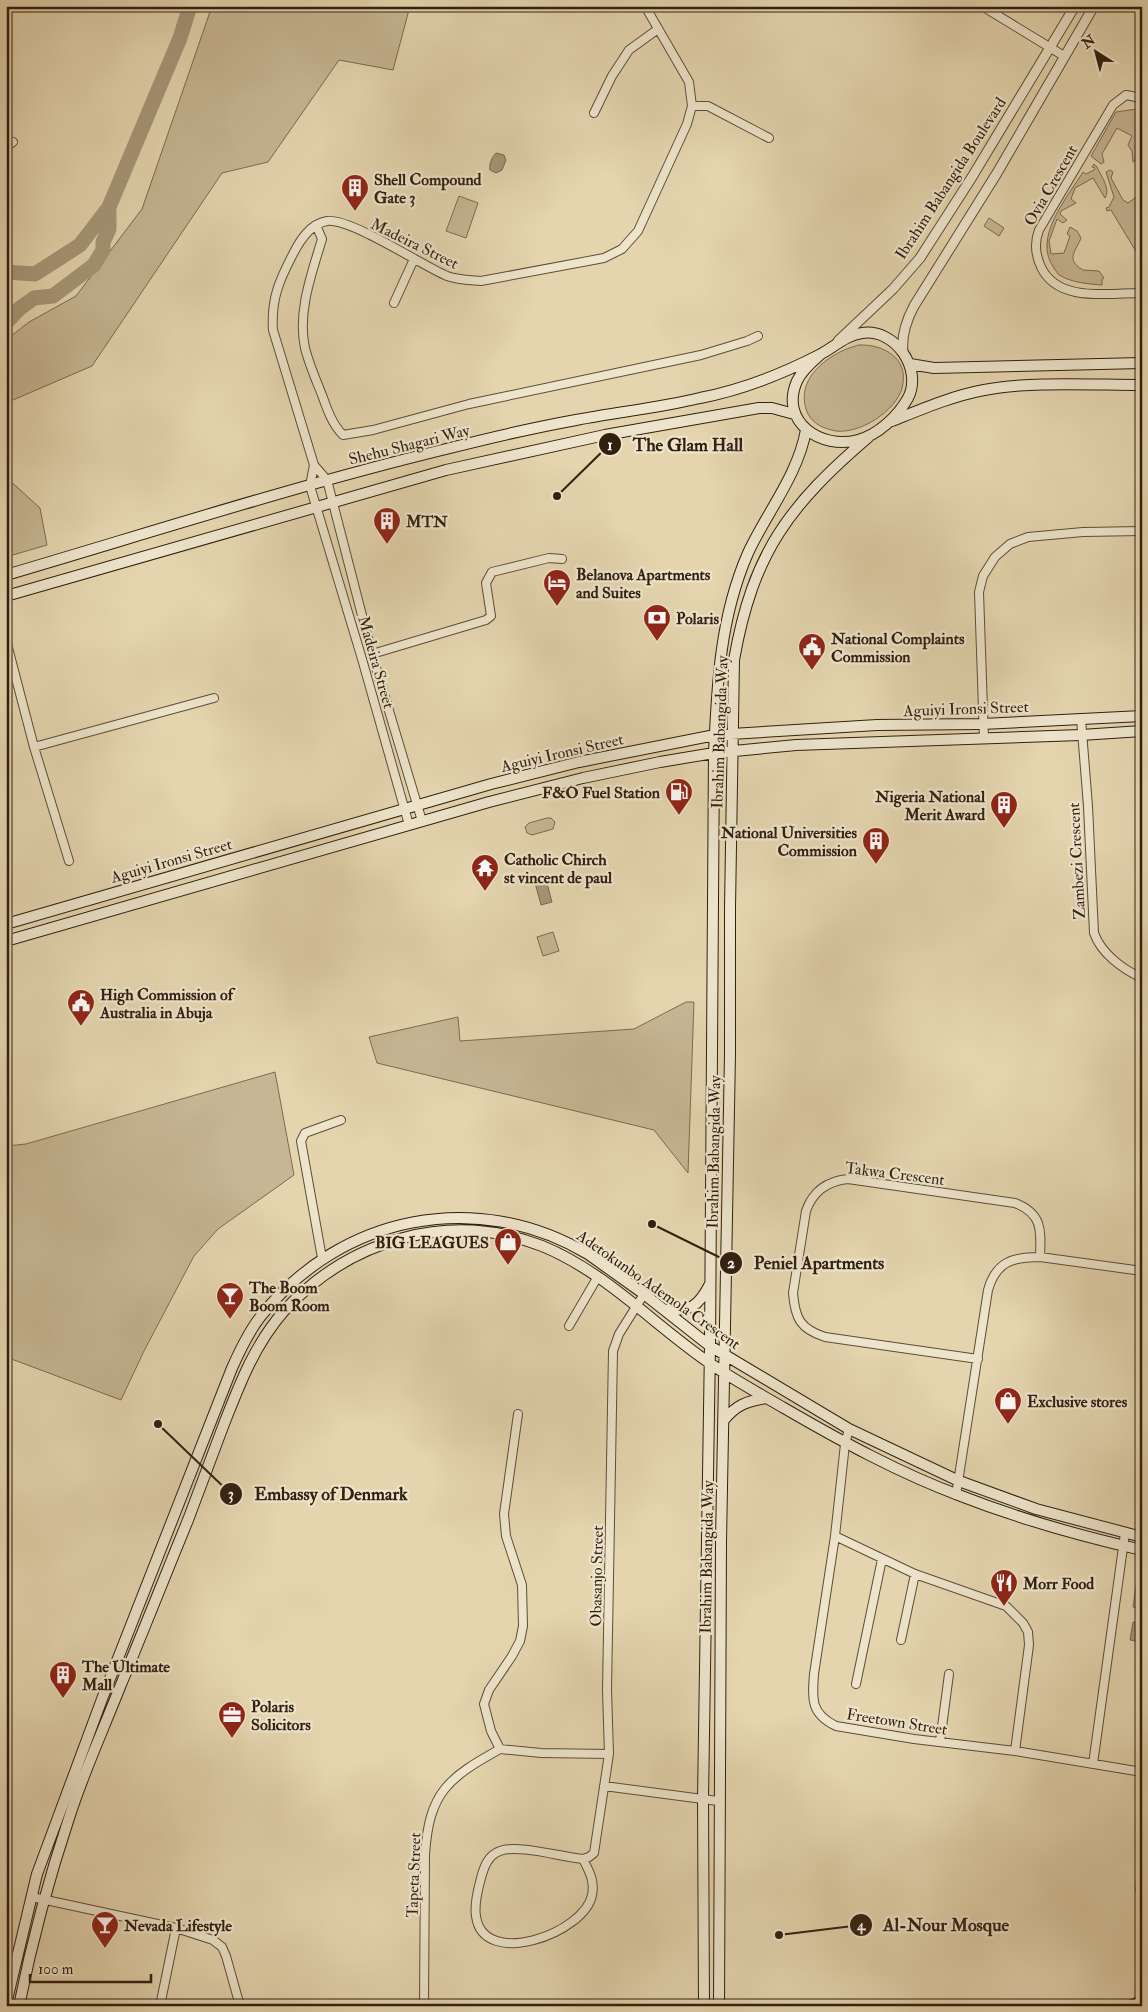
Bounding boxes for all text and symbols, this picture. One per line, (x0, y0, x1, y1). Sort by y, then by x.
north arrow (1070, 28, 1120, 78)
text: N (1078, 31, 1099, 53)
street label: Ibrahim Babangida Boulevard (891, 94, 1011, 263)
street label: Ovia Crescent (1020, 141, 1082, 230)
place label: Shell Compound Gate 3 (374, 170, 482, 208)
building icon: Shell Compound Gate 3 (340, 173, 370, 212)
street label: Madeira Street (367, 214, 462, 274)
street label: Shehu Shagari Way (347, 420, 473, 470)
callout: The Glam Hall (598, 428, 753, 461)
text: The Glam Hall (632, 434, 744, 457)
text: 1 (607, 436, 613, 455)
building icon: MTN (372, 506, 402, 545)
place label: MTN (405, 512, 448, 532)
place label: Belanova Apartments and Suites (576, 565, 711, 603)
hotel icon: Belanova Apartments and Suites (542, 568, 572, 607)
bank icon: Polaris (642, 603, 672, 642)
place label: Polaris (676, 609, 719, 629)
street label: Madeira Street (353, 614, 399, 711)
place label: National Complaints Commission (830, 629, 965, 667)
public building icon: National Complaints Commission (797, 632, 827, 671)
street label: Ibrahim Babangida Way (707, 654, 733, 809)
street label: Aguiyi Ironsi Street (902, 697, 1029, 721)
street label: Aguiyi Ironsi Street (498, 729, 626, 777)
fuel station icon: F&O Fuel Station (664, 777, 694, 816)
place label: F&O Fuel Station (542, 783, 661, 803)
place label: Nigeria National Merit Award (874, 787, 986, 825)
building icon: Nigeria National Merit Award (989, 790, 1019, 829)
street label: Zambezi Crescent (1064, 802, 1090, 920)
place label: National Universities Commission (720, 823, 858, 861)
building icon: National Universities Commission (861, 826, 891, 865)
street label: Aguiyi Ironsi Street (107, 834, 234, 888)
place label: Catholic Chirch st vincent de paul (504, 850, 613, 889)
temple icon: Catholic Chirch st vincent de paul (470, 853, 500, 892)
place label: High Commission of Australia in Abuja (99, 985, 236, 1023)
public building icon: High Commission of Australia in Abuja (66, 988, 96, 1027)
street label: Ibrahim Babangida Way (703, 1074, 725, 1229)
street label: Takwa Crescent (844, 1158, 946, 1190)
street label: Adetokunbo Ademola Crescent (572, 1225, 744, 1354)
shop icon: BIG LEAGUES (493, 1227, 523, 1266)
place label: BIG LEAGUES (375, 1233, 489, 1253)
callout: Peniel Apartments (719, 1246, 894, 1279)
text: Peniel Apartments (754, 1252, 884, 1275)
text: 2 (727, 1254, 735, 1273)
place label: The Boom Boom Room (248, 1278, 330, 1316)
bar icon: The Boom Boom Room (215, 1281, 245, 1320)
shop icon: Exclusive stores (993, 1386, 1023, 1425)
place label: Exclusive stores (1027, 1392, 1128, 1412)
callout: Embassy of Denmark (219, 1477, 417, 1510)
street label: Ibrahim Babangida Way (696, 1479, 718, 1634)
text: Embassy of Denmark (254, 1483, 408, 1506)
text: 3 (228, 1485, 234, 1504)
street label: Obasanjo Street (586, 1525, 608, 1627)
restaurant icon: Morr Food (989, 1568, 1019, 1607)
place label: Morr Food (1022, 1574, 1094, 1594)
place label: The Ultimate Mall (81, 1657, 170, 1695)
building icon: The Ultimate Mall (48, 1660, 78, 1699)
place label: Polaris Solicitors (251, 1697, 311, 1735)
office icon: Polaris Solicitors (217, 1700, 247, 1739)
street label: Freetown Street (845, 1704, 949, 1740)
street label: Tapeta Street (403, 1832, 426, 1918)
callout: Al-Nour Mosque (848, 1908, 1019, 1941)
bar icon: Nevada Lifestyle (90, 1910, 120, 1949)
text: Al-Nour Mosque (882, 1914, 1009, 1937)
place label: Nevada Lifestyle (123, 1916, 232, 1937)
text: 4 (856, 1916, 866, 1935)
scale bar (30, 1952, 151, 1984)
text: 100 m (38, 1960, 74, 1979)

